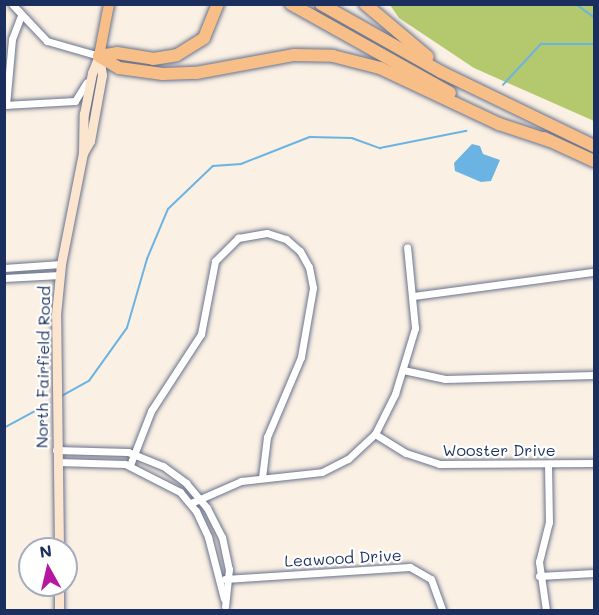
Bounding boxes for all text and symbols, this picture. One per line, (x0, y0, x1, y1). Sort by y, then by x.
street label: North Fairfield Road (32, 286, 54, 448)
street label: Wooster Drive (442, 440, 556, 460)
north arrow (18, 537, 78, 597)
text: N (38, 539, 53, 562)
street label: Leawood Drive (284, 545, 402, 571)

